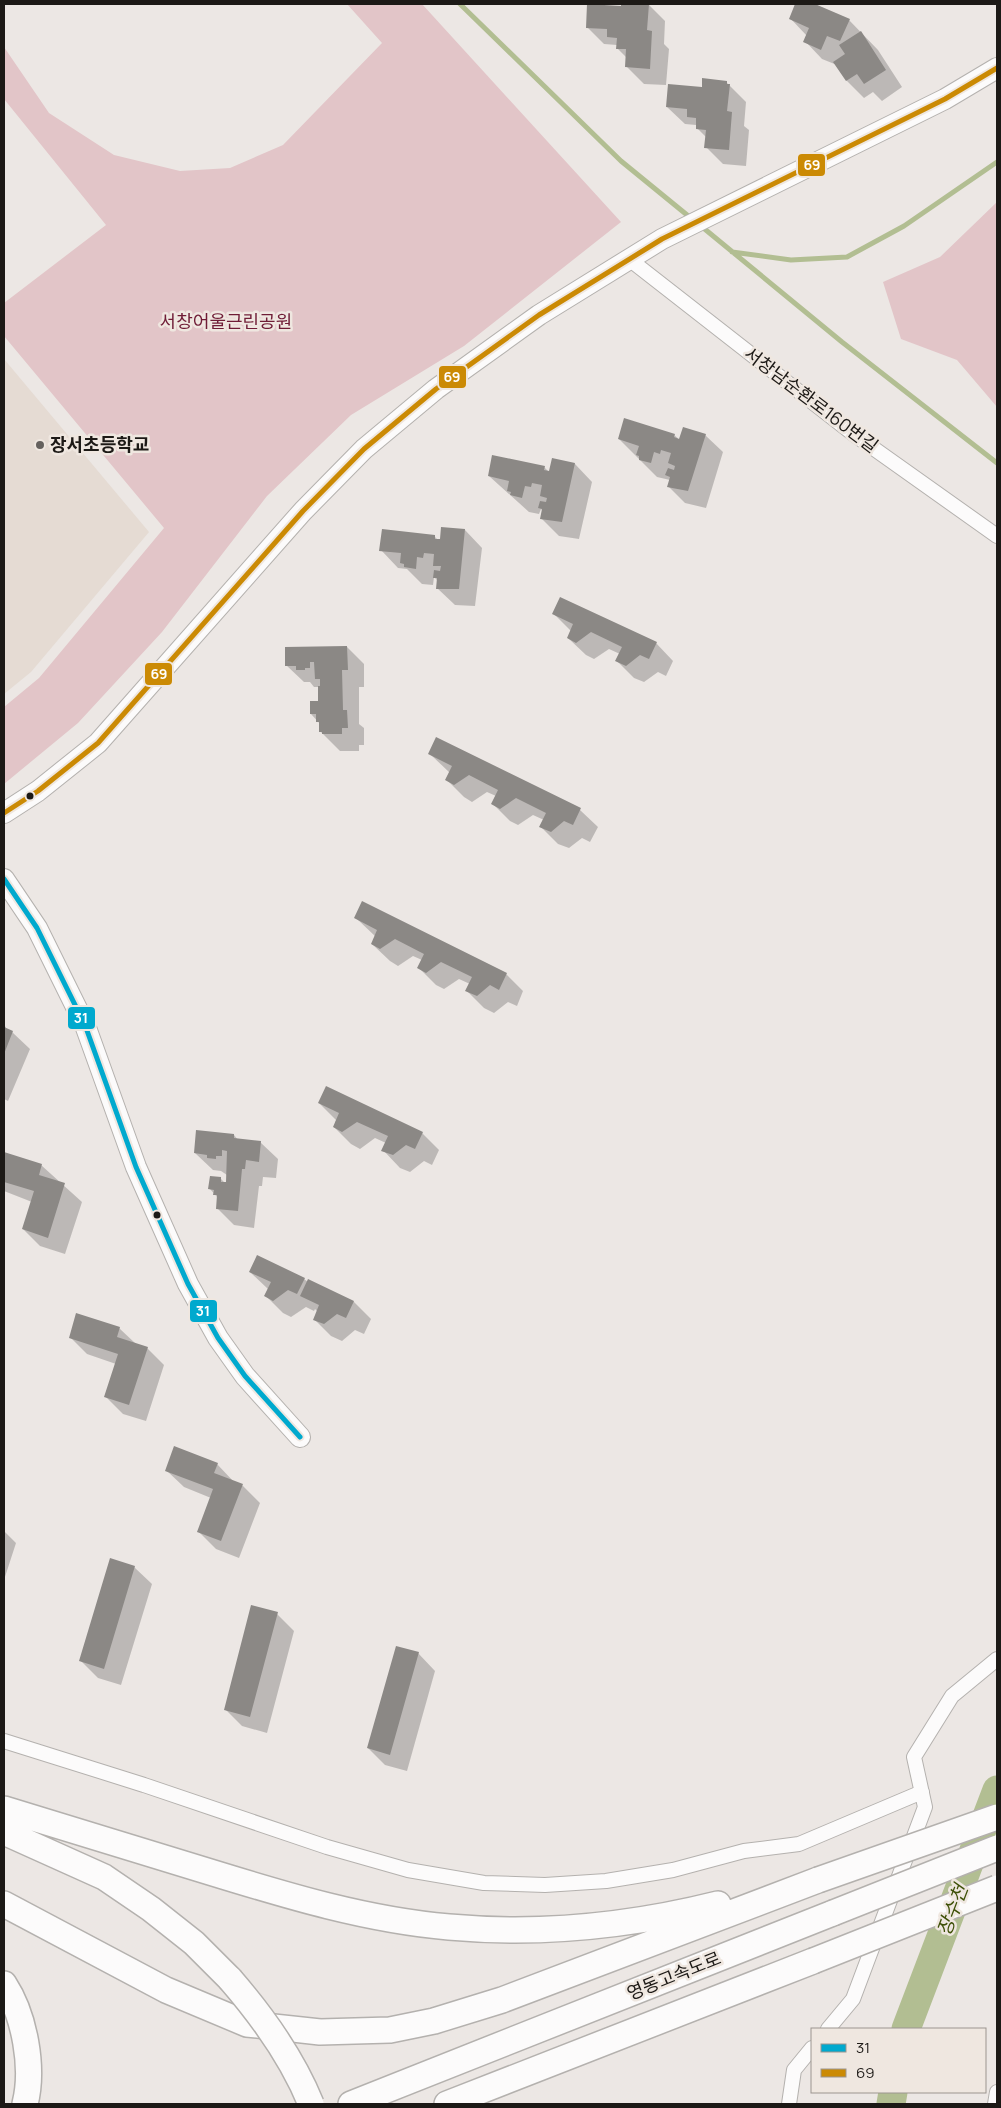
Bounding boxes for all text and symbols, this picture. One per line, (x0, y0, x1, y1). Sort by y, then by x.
line badge: 69 (797, 153, 826, 177)
text: 69 (803, 155, 821, 174)
park label: 서창어울근린공원 (160, 309, 292, 333)
street label: 서창남순환로160번길 (740, 341, 883, 457)
line badge: 69 (438, 365, 467, 389)
text: 69 (443, 367, 461, 386)
place label: 장서초등학교 (50, 432, 149, 456)
marker: 장서초등학교 (34, 439, 46, 451)
line badge: 69 (144, 662, 173, 686)
text: 69 (150, 664, 168, 683)
unlabelled marker (25, 791, 35, 801)
line badge: 31 (67, 1006, 96, 1030)
text: 31 (74, 1008, 88, 1027)
unlabelled marker (152, 1210, 162, 1220)
line badge: 31 (189, 1299, 218, 1323)
text: 31 (196, 1301, 210, 1320)
water label: 장수천 (930, 1879, 974, 1939)
street label: 영동고속도로 (623, 1945, 724, 2005)
legend (811, 2028, 986, 2093)
text: 31 (856, 2037, 870, 2058)
text: 69 (856, 2062, 874, 2083)

